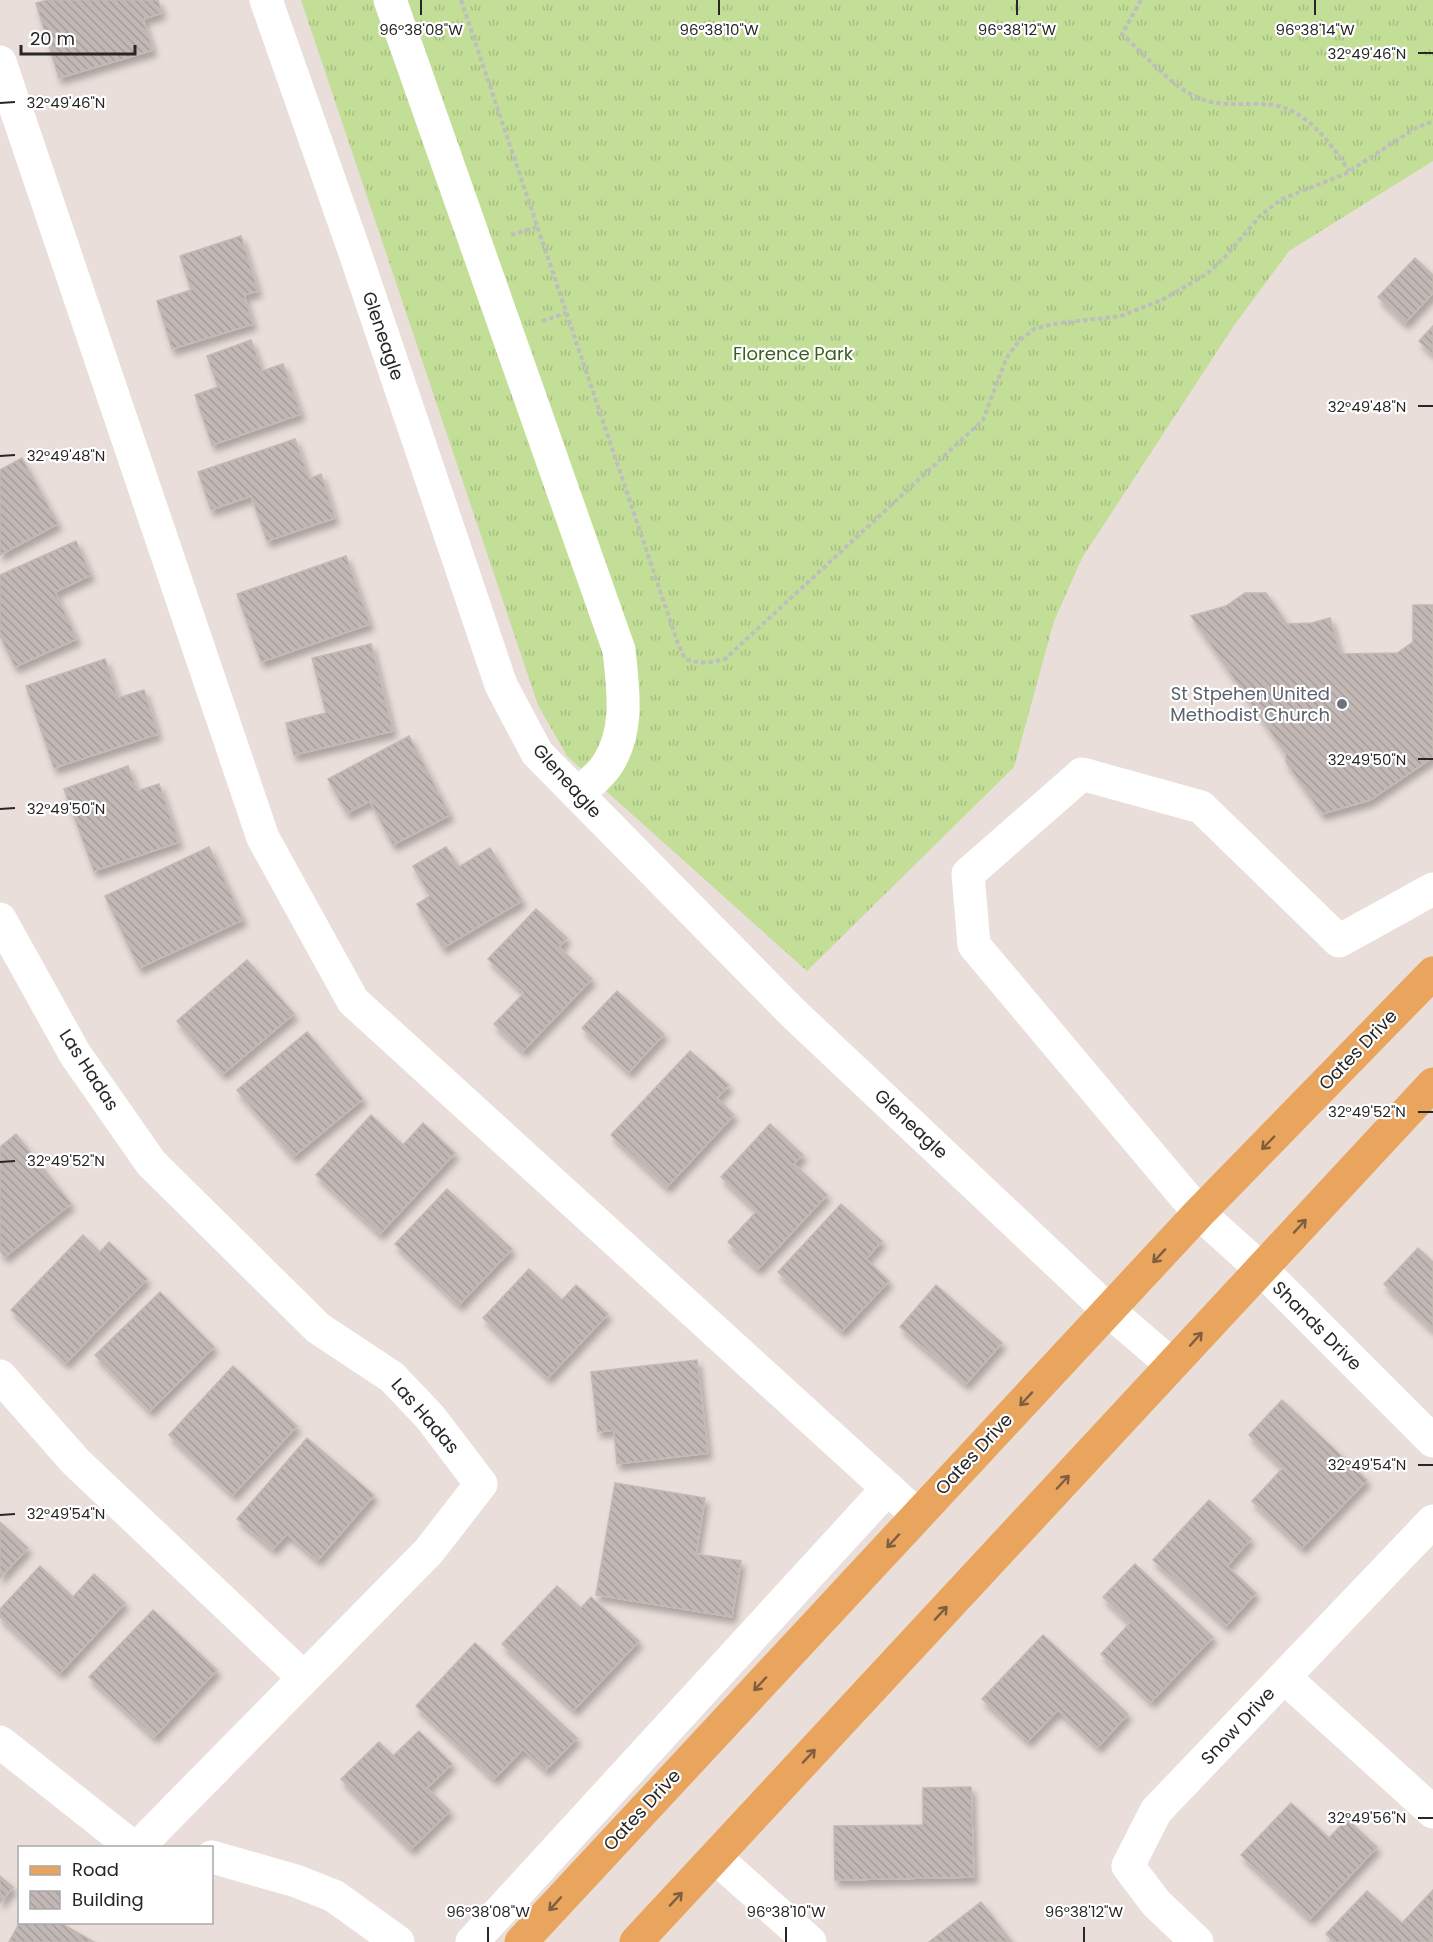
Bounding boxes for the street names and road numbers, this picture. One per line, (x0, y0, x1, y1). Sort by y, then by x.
street label: Gleneagle (357, 288, 410, 383)
street label: Gleneagle (527, 738, 608, 823)
street label: Oates Drive (1313, 1004, 1403, 1096)
street label: Las Hadas (54, 1024, 125, 1115)
street label: Gleneagle (869, 1083, 954, 1164)
street label: Shands Drive (1267, 1275, 1368, 1376)
street label: Las Hadas (386, 1373, 465, 1459)
street label: Oates Drive (929, 1407, 1018, 1500)
street label: Snow Drive (1195, 1681, 1280, 1770)
street label: Oates Drive (597, 1763, 686, 1856)

